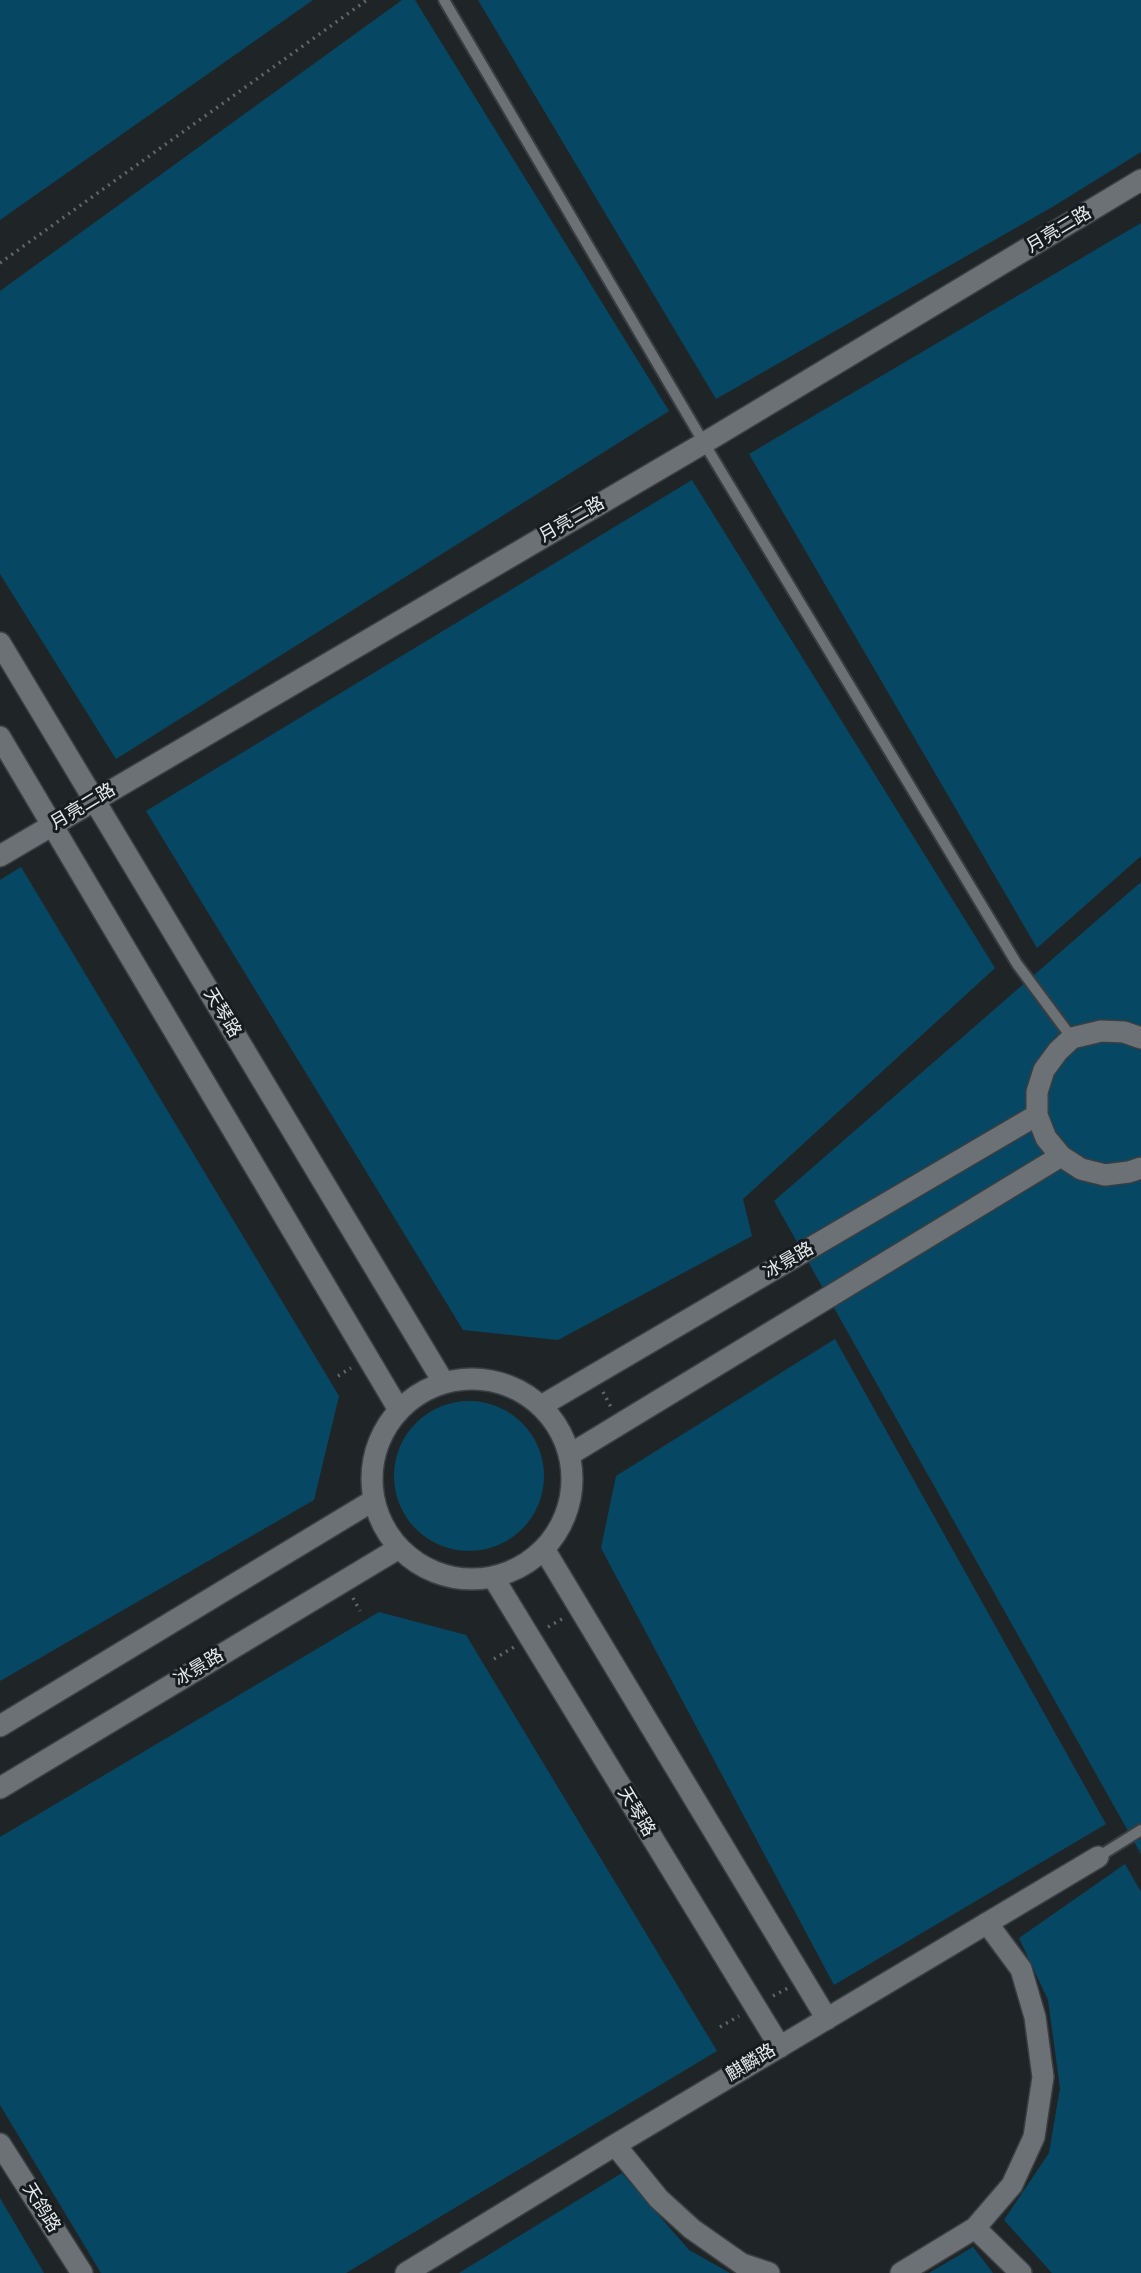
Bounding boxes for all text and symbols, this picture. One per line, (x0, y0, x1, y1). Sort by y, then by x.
street label: 月亮二路 (1023, 202, 1095, 258)
street label: 月亮二路 (535, 493, 609, 547)
street label: 月亮二路 (47, 779, 119, 835)
street label: 天琴路 (199, 984, 245, 1042)
street label: 冰景路 (760, 1238, 818, 1284)
street label: 冰景路 (170, 1645, 228, 1691)
street label: 天琴路 (613, 1783, 659, 1841)
street label: 麒麟路 (722, 2040, 780, 2086)
street label: 天鸽路 (18, 2179, 64, 2237)

